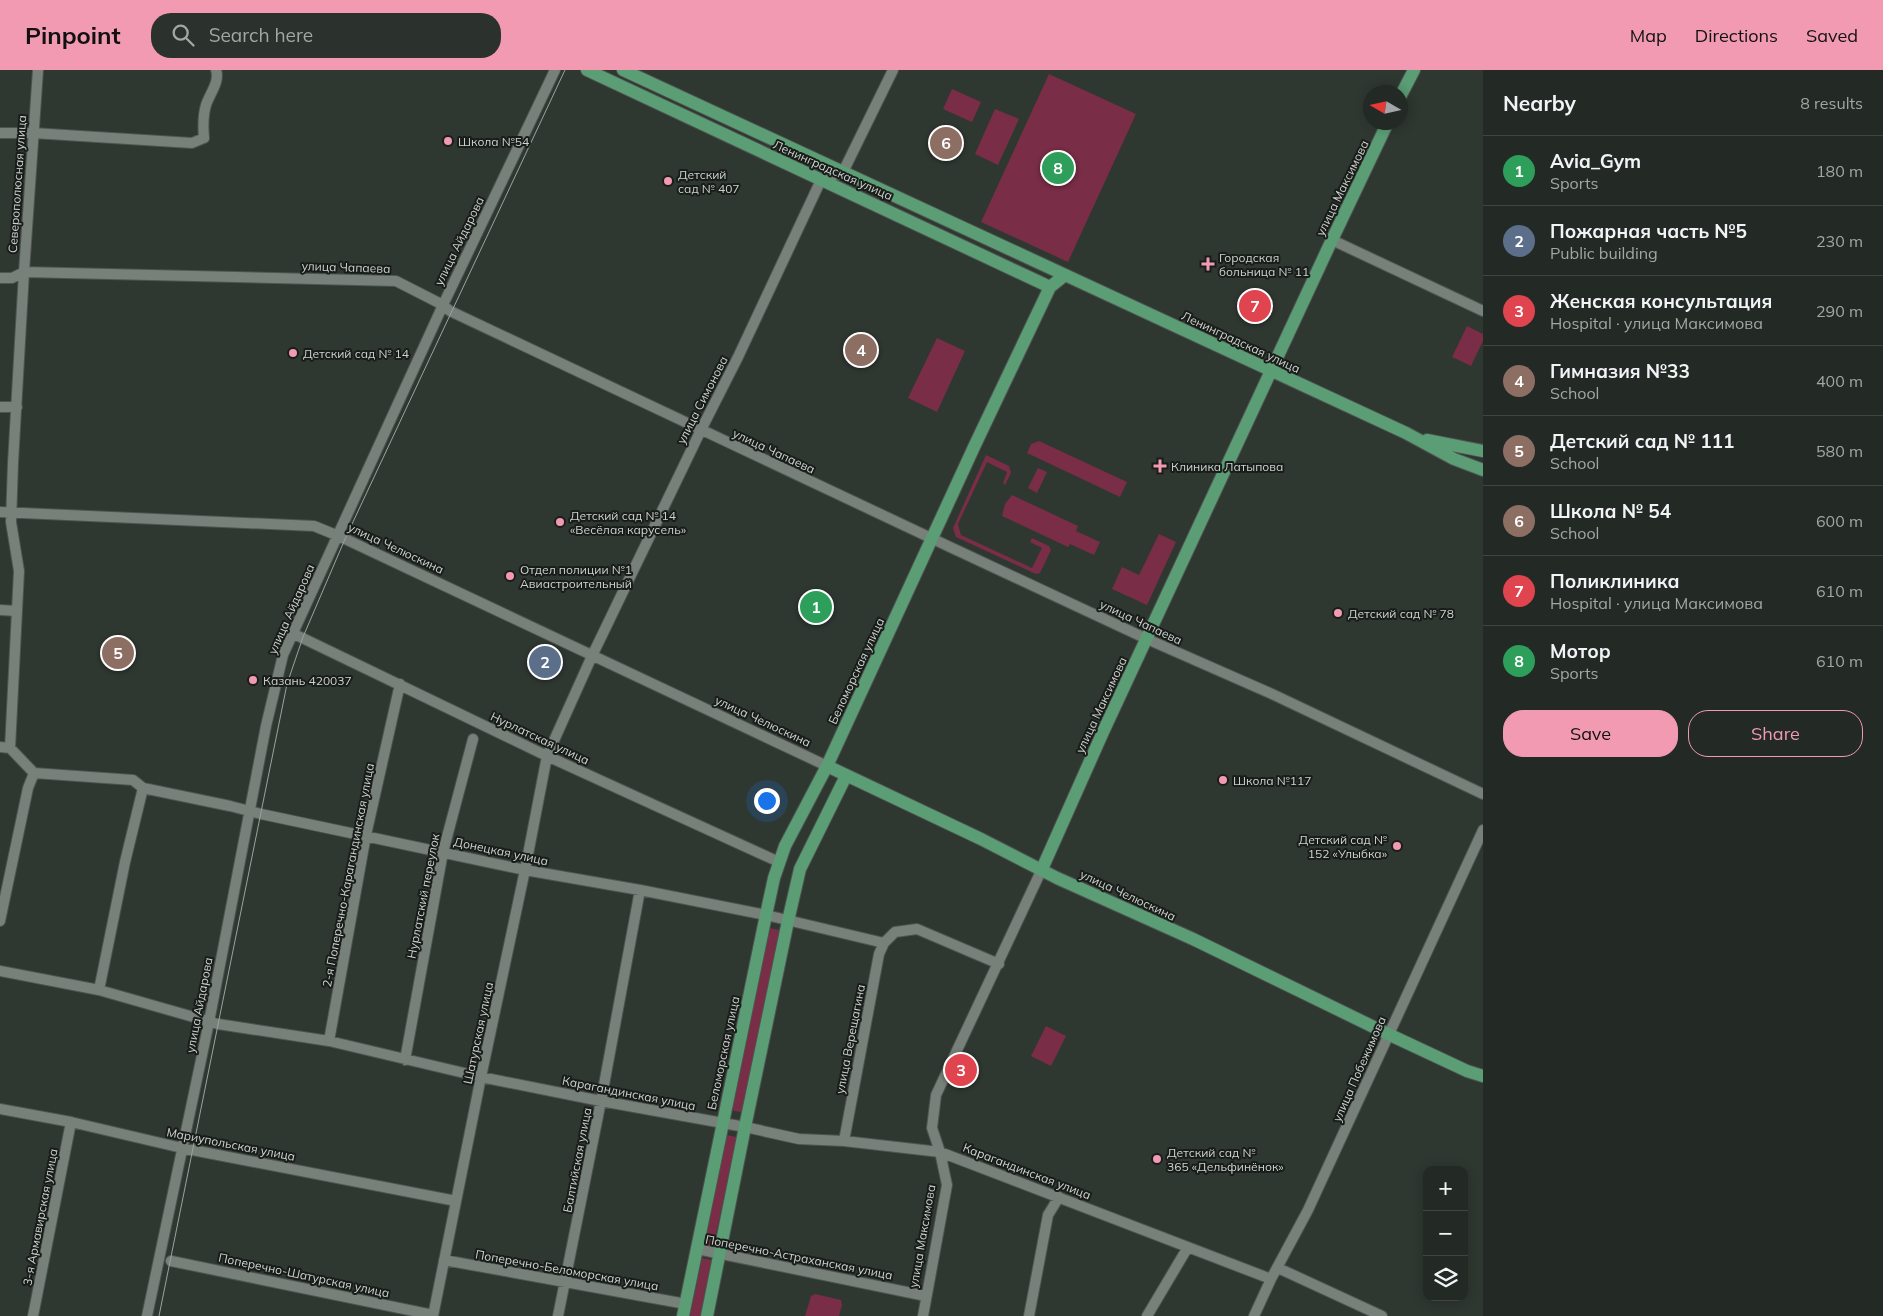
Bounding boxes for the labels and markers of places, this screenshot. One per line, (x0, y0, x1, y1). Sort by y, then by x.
pin: 6 (930, 124, 962, 162)
place label: Школа №54 (458, 134, 529, 149)
marker: Школа №54 (442, 135, 454, 147)
pin: 8 (1042, 149, 1074, 187)
place label: Детский сад № 407 (678, 167, 740, 196)
marker: Детский сад № 407 (662, 175, 674, 187)
place label: Городская больница № 11 (1219, 250, 1309, 279)
marker: Городская больница № 11 (1201, 257, 1215, 271)
pin: 7 (1239, 287, 1271, 325)
pin: 4 (845, 331, 877, 369)
place label: Детский сад № 14 (303, 346, 409, 361)
marker: Детский сад № 14 (287, 347, 299, 359)
marker: Клиника Латыпова (1153, 459, 1167, 473)
place label: Клиника Латыпова (1171, 459, 1283, 474)
place label: Детский сад № 14 «Весёлая карусель» (570, 508, 687, 537)
marker: Детский сад № 14 «Весёлая карусель» (554, 516, 566, 528)
place label: Отдел полиции №1 Авиастроительный (520, 562, 632, 591)
marker: Отдел полиции №1 Авиастроительный (504, 570, 516, 582)
pin: 1 (800, 588, 832, 626)
place label: Детский сад № 78 (1348, 606, 1454, 621)
marker: Детский сад № 78 (1332, 607, 1344, 619)
pin: 5 (102, 634, 134, 672)
pin: 2 (529, 643, 561, 681)
place label: Казань 420037 (263, 673, 352, 688)
marker: Казань 420037 (247, 674, 259, 686)
place label: Школа №117 (1233, 773, 1311, 788)
marker: Школа №117 (1217, 774, 1229, 786)
place label: Детский сад № 152 «Улыбка» (1299, 832, 1388, 861)
marker: Детский сад № 152 «Улыбка» (1391, 840, 1403, 852)
pin: 3 (945, 1051, 977, 1089)
place label: Детский сад № 365 «Дельфинёнок» (1167, 1145, 1284, 1174)
marker: Детский сад № 365 «Дельфинёнок» (1151, 1153, 1163, 1165)

